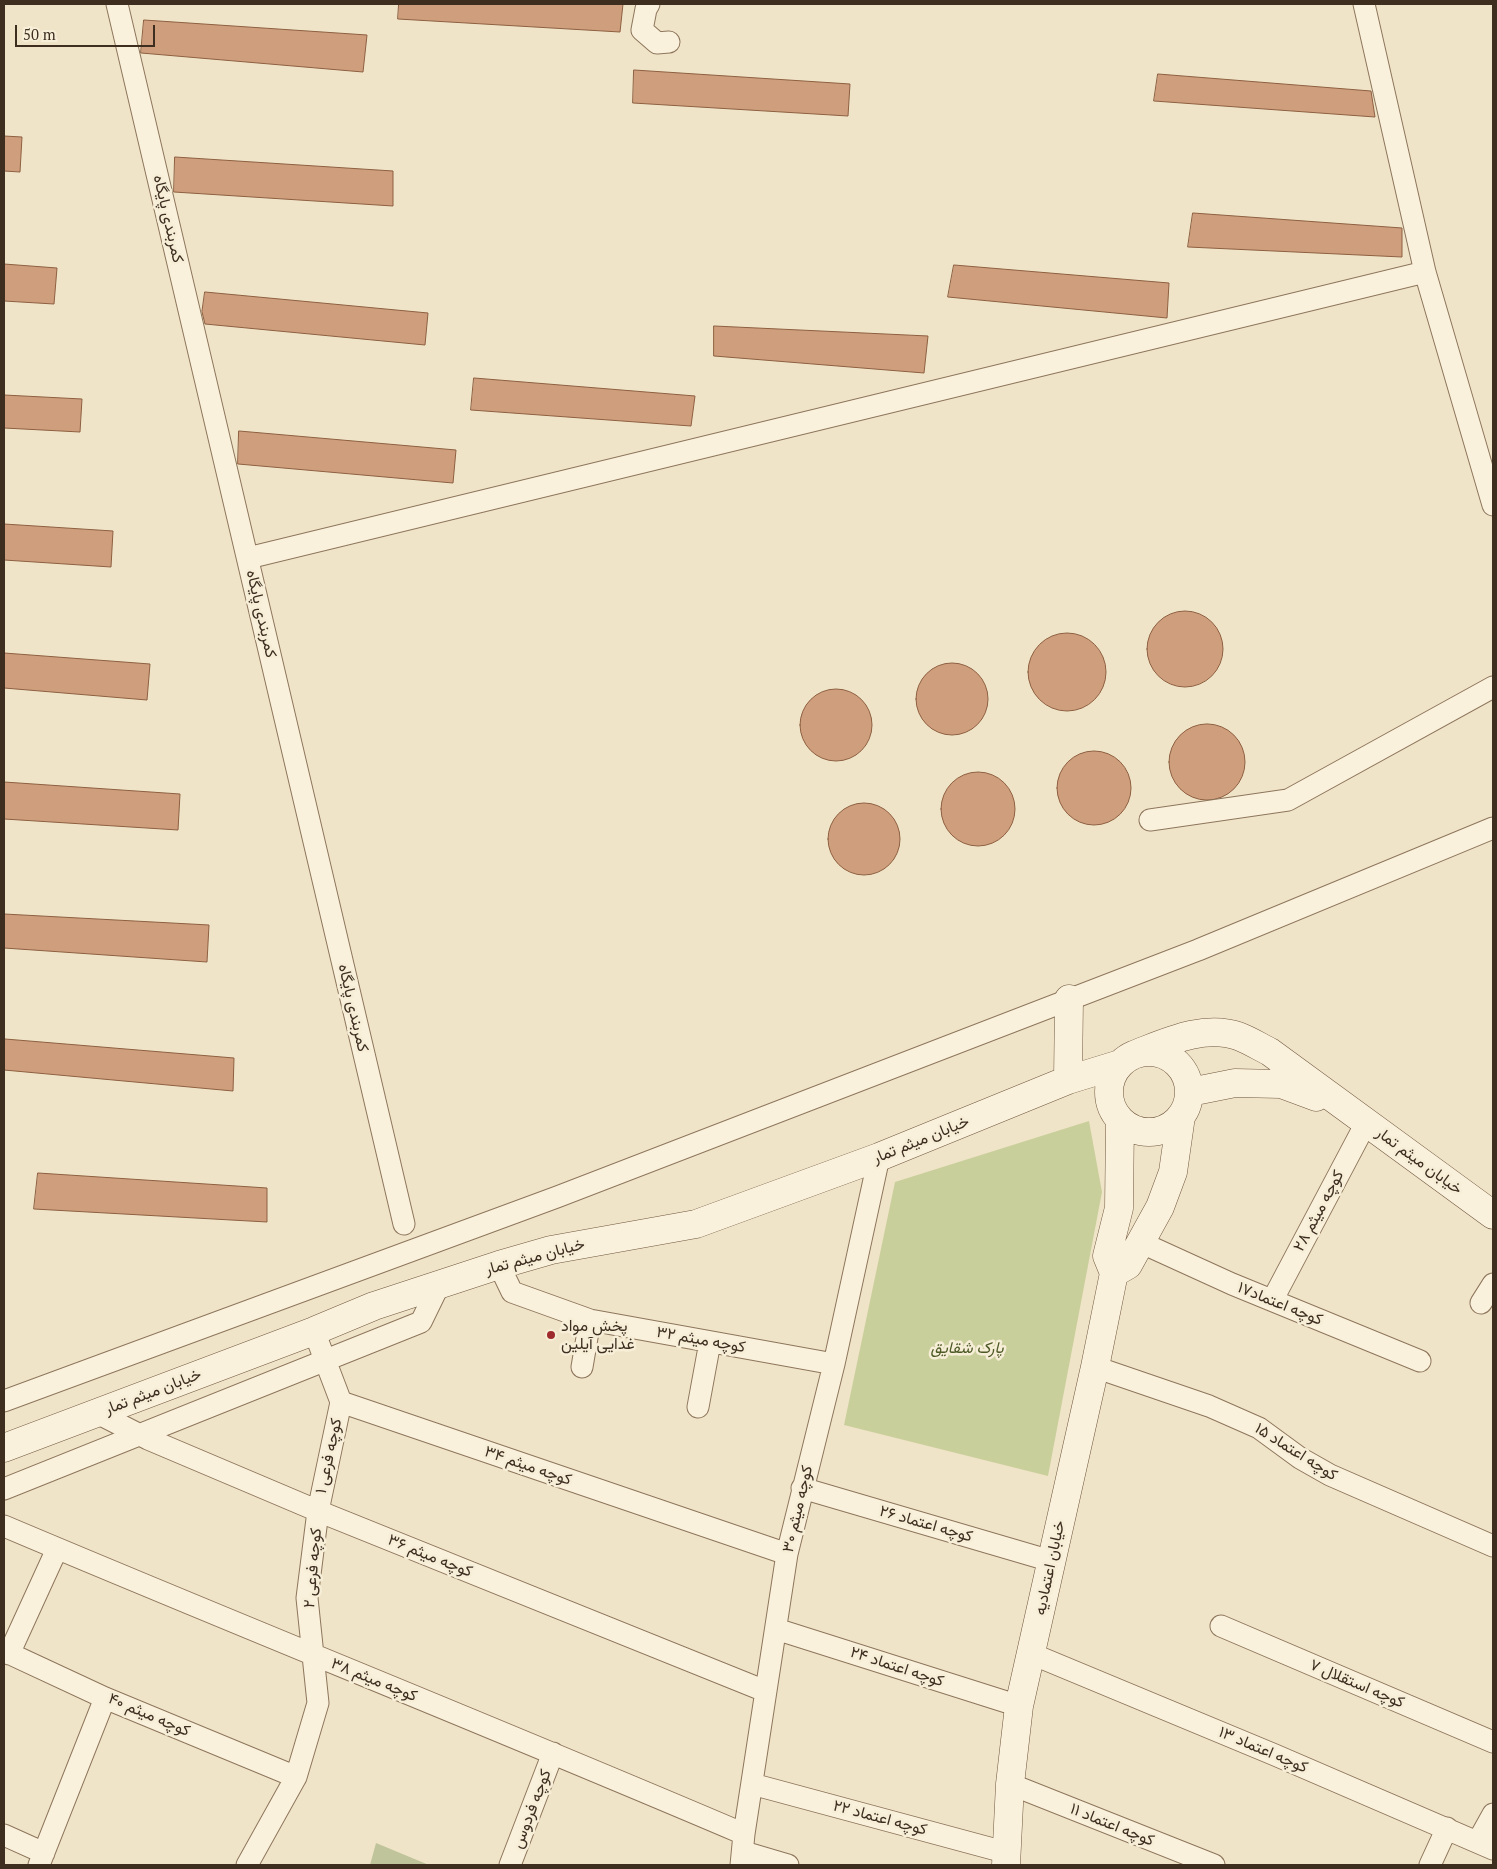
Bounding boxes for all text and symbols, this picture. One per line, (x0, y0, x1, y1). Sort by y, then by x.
scale bar (18, 15, 158, 47)
text: 50 m (23, 24, 56, 44)
street label: کمربندی پایگاه (149, 173, 187, 265)
street label: کمربندی پایگاه (242, 568, 280, 660)
street label: کمربندی پایگاه (334, 962, 372, 1054)
street label: خیابان میثم تمار (870, 1112, 972, 1168)
street label: خیابان میثم تمار (1372, 1123, 1466, 1199)
street label: کوچه میثم ۲۸ (1290, 1167, 1348, 1255)
street label: خیابان میثم تمار (483, 1235, 587, 1279)
street label: کوچه اعتماد۱۷ (1235, 1278, 1325, 1330)
place label: پخش مواد غدایی آیلین (561, 1316, 635, 1354)
street label: کوچه میثم ۳۲ (655, 1323, 747, 1357)
marker: پخش مواد غدایی آیلین (545, 1329, 557, 1341)
park label: پارک شقایق (930, 1338, 1004, 1358)
street label: خیابان میثم تمار (102, 1365, 204, 1419)
street label: کوچه فرعی ۱ (312, 1417, 346, 1495)
street label: کوچه اعتماد ۱۵ (1251, 1419, 1341, 1485)
street label: کوچه میثم ۳۴ (482, 1442, 574, 1490)
street label: کوچه میثم ۳۰ (779, 1464, 817, 1554)
street label: کوچه اعتماد ۲۶ (877, 1502, 975, 1546)
street label: خیابان اعتمادیه (1031, 1519, 1069, 1617)
street label: کوچه فرعی ۲ (300, 1527, 326, 1609)
street label: کوچه میثم ۳۶ (385, 1530, 475, 1582)
street label: کوچه اعتماد ۲۴ (848, 1643, 946, 1691)
street label: کوچه میثم ۳۸ (328, 1654, 420, 1706)
street label: کوچه استقلال ۷ (1307, 1655, 1407, 1713)
street label: کوچه میثم ۴۰ (105, 1689, 193, 1741)
street label: کوچه اعتماد ۱۳ (1216, 1723, 1310, 1777)
street label: کوچه فردوس (508, 1767, 556, 1851)
street label: کوچه اعتماد ۲۲ (831, 1796, 929, 1840)
street label: کوچه اعتماد ۱۱ (1067, 1799, 1157, 1851)

